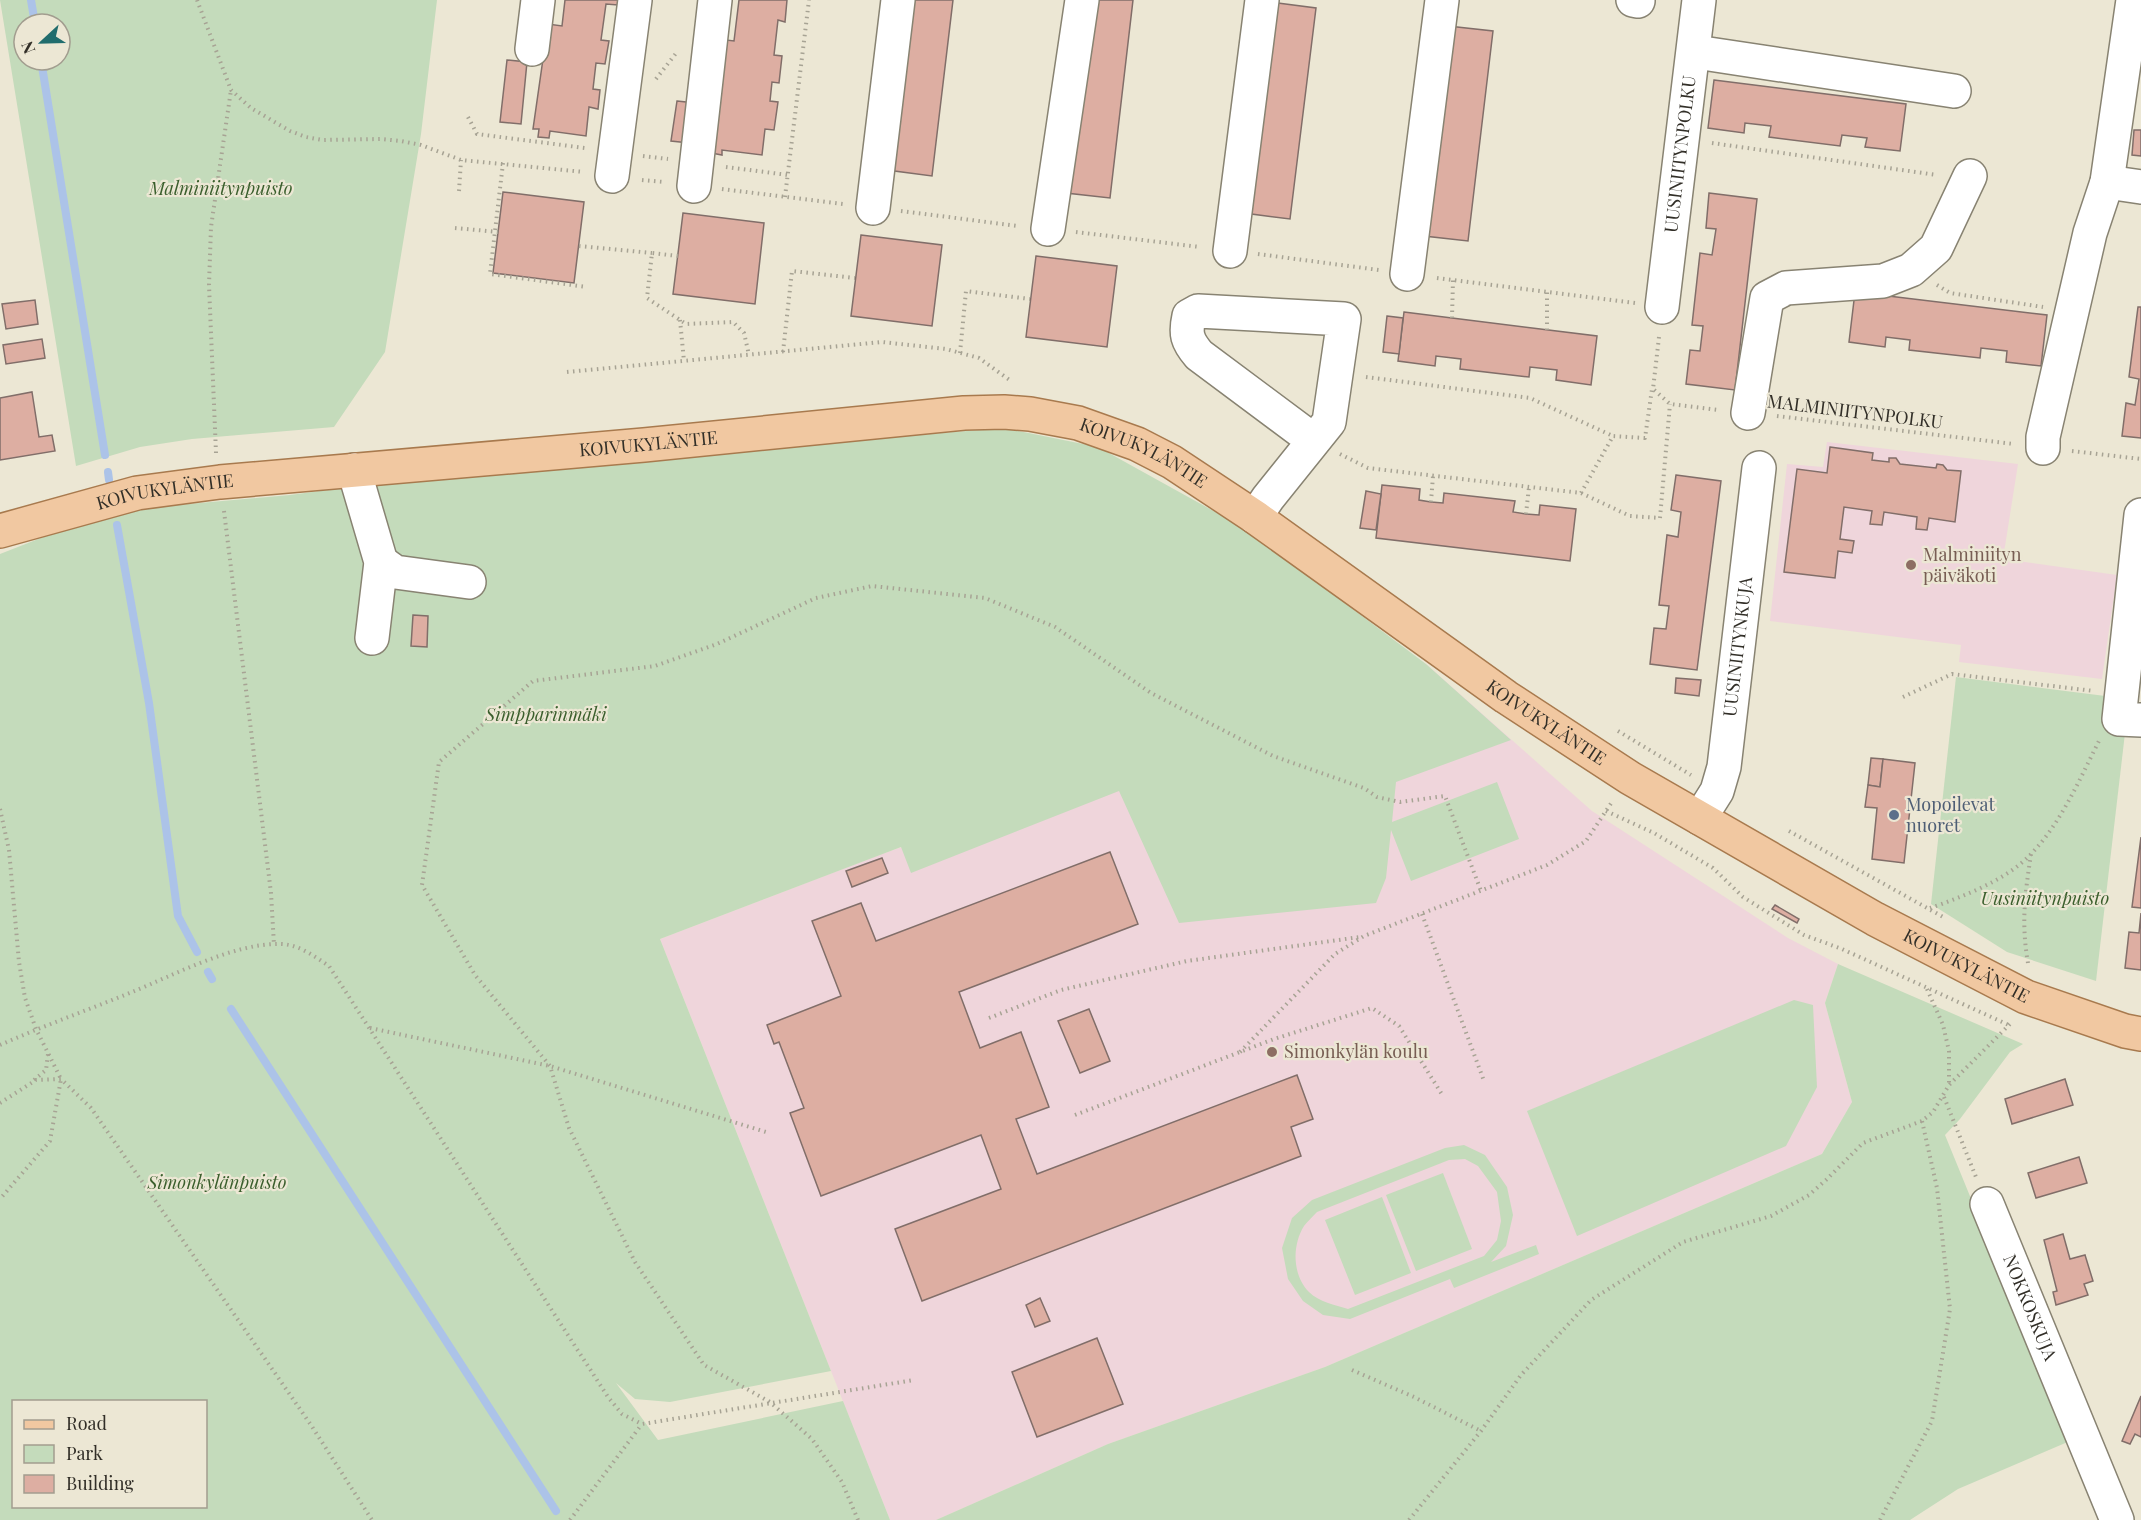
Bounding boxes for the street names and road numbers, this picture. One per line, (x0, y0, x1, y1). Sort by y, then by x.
street label: UUSINIITYNPOLKU (1658, 74, 1701, 234)
street label: MALMINIITYNPOLKU (1766, 388, 1944, 434)
street label: KOIVUKYLÄNTIE (1077, 412, 1212, 493)
street label: KOIVUKYLÄNTIE (578, 425, 719, 462)
street label: KOIVUKYLÄNTIE (93, 468, 234, 515)
street label: UUSINIITYNKUJA (1717, 575, 1757, 718)
street label: KOIVUKYLÄNTIE (1482, 674, 1611, 770)
street label: KOIVUKYLÄNTIE (1900, 923, 2034, 1008)
street label: NOKKOSKUJA (1998, 1251, 2063, 1364)

